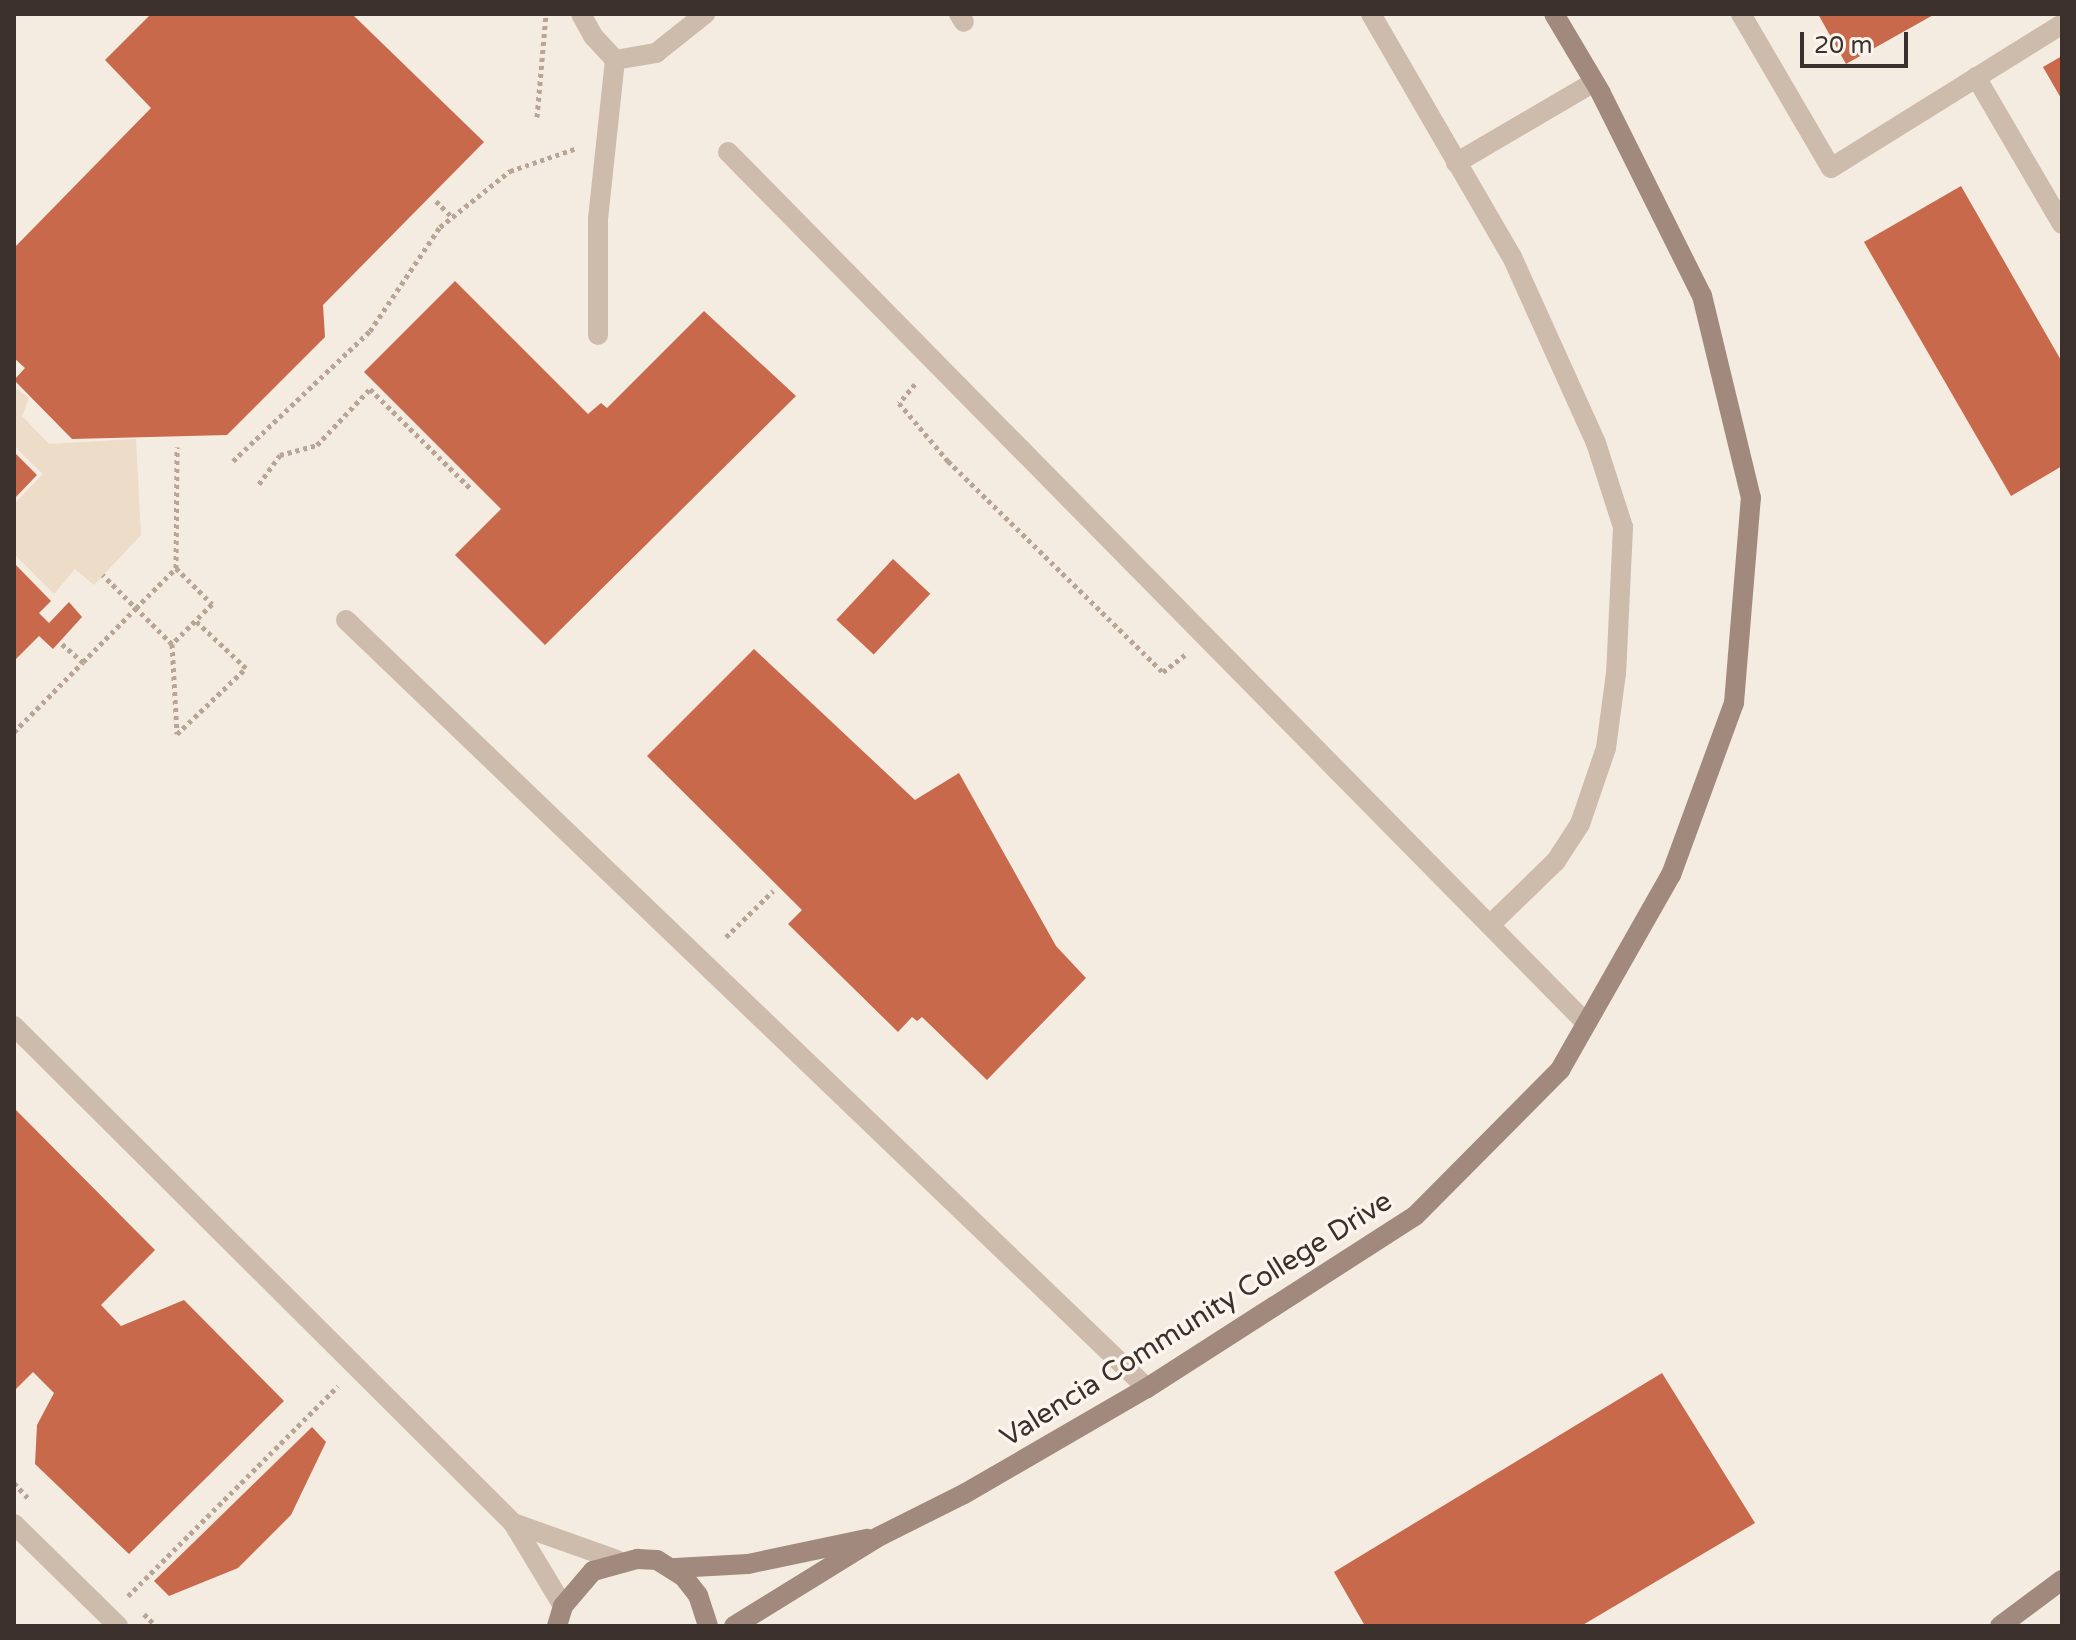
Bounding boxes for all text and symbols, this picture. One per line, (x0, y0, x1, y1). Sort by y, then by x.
scale bar (1804, 16, 1912, 66)
text: 20 m (1814, 31, 1872, 60)
street label: Valencia Community College Drive (994, 1184, 1398, 1454)

